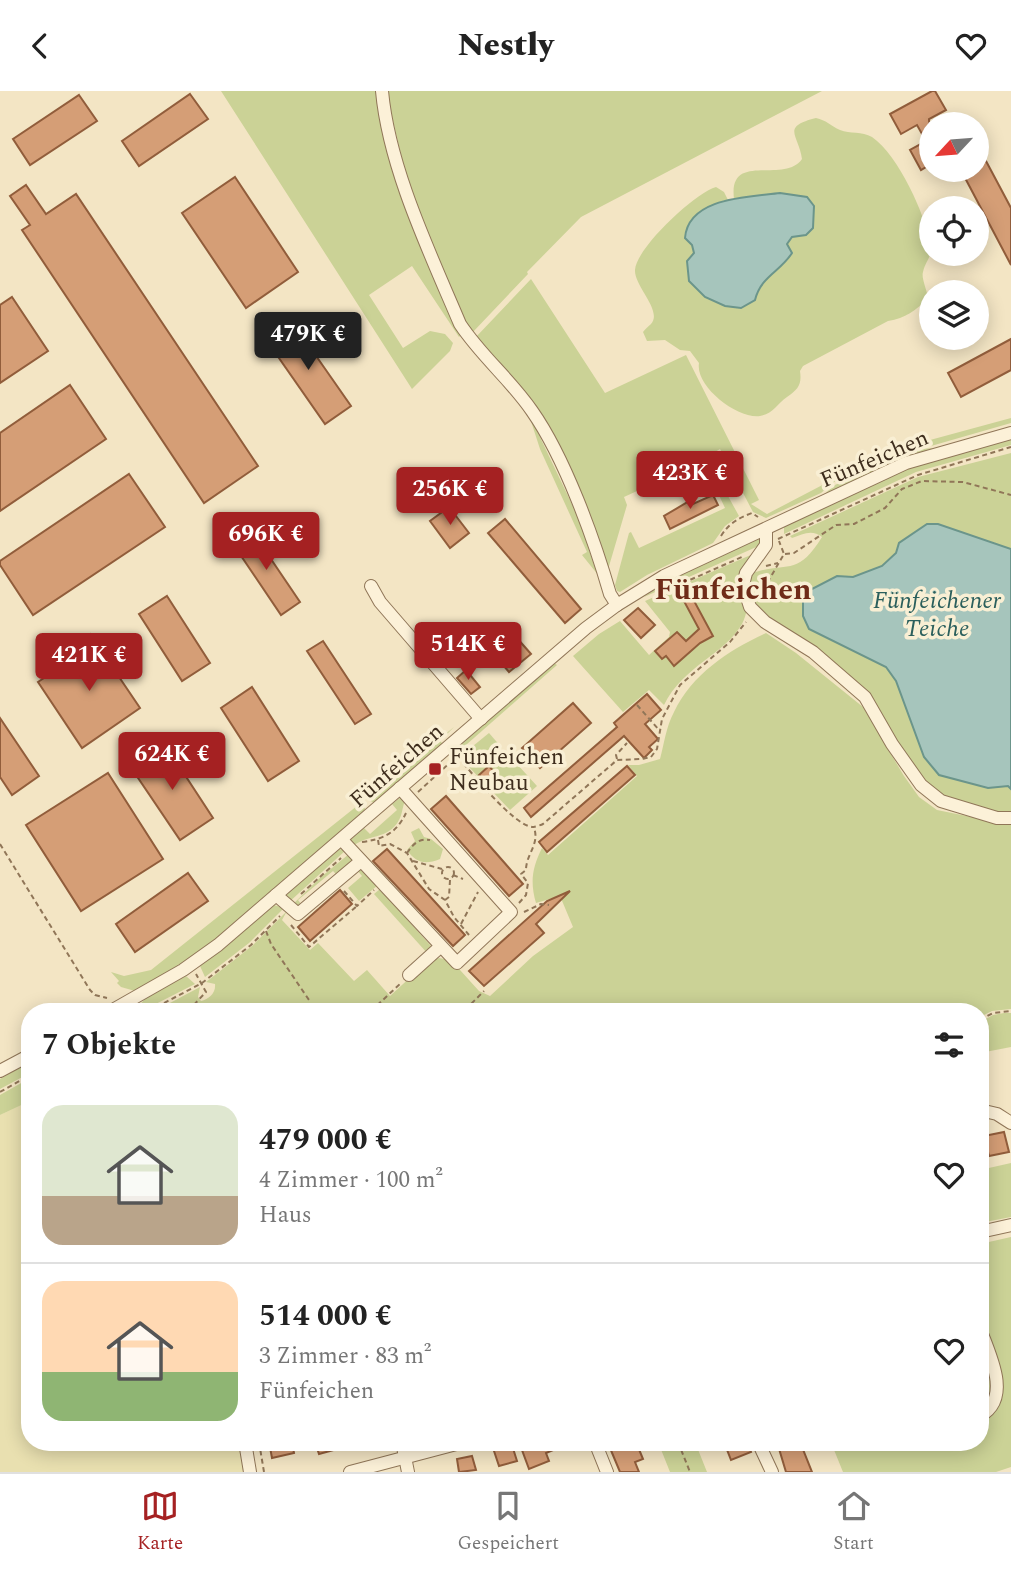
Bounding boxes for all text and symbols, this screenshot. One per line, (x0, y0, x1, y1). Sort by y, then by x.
text: Nestly (458, 21, 553, 70)
icon: back (21, 27, 59, 65)
icon: heart (952, 27, 990, 65)
north arrow (919, 112, 989, 182)
map controls (919, 112, 989, 350)
button: locate (919, 196, 989, 266)
button: layers (919, 280, 989, 350)
pin: 479K € (251, 313, 365, 372)
text: 479K € (270, 317, 346, 352)
street label: Fünfeichen (815, 421, 934, 498)
pin: 423K € (633, 451, 747, 511)
text: 423K € (652, 456, 728, 491)
pin: 256K € (393, 467, 507, 527)
text: 256K € (412, 472, 488, 507)
pin: 696K € (209, 512, 323, 572)
text: 696K € (228, 517, 304, 552)
district label: Fünfeichen (654, 567, 812, 613)
water label: Fünfeichener Teiche (873, 583, 1002, 647)
pin: 514K € (411, 623, 525, 682)
text: 514K € (430, 627, 506, 662)
pin: 421K € (32, 633, 146, 693)
text: 421K € (51, 638, 127, 673)
street label: Fünfeichen (342, 715, 452, 817)
pin: 624K € (115, 733, 229, 792)
text: 624K € (134, 737, 210, 772)
place label: Fünfeichen Neubau (449, 740, 564, 801)
marker: Fünfeichen Neubau (427, 761, 443, 777)
text: 7 Objekte (42, 1022, 176, 1068)
icon: filters (930, 1026, 968, 1064)
text: 479 000 € (259, 1117, 392, 1163)
icon: home (98, 1133, 182, 1217)
icon: heart (930, 1156, 968, 1194)
text: 4 Zimmer · 100 m² (259, 1163, 443, 1198)
text: Haus (259, 1198, 312, 1233)
text: 514 000 € (259, 1293, 392, 1339)
icon: home (98, 1309, 182, 1393)
icon: heart (930, 1332, 968, 1370)
text: 3 Zimmer · 83 m² (259, 1339, 431, 1374)
text: Fünfeichen (259, 1374, 374, 1409)
tab: Karte (137, 1487, 183, 1558)
tab: Gespeichert (457, 1487, 559, 1558)
tab: Start (833, 1487, 874, 1558)

